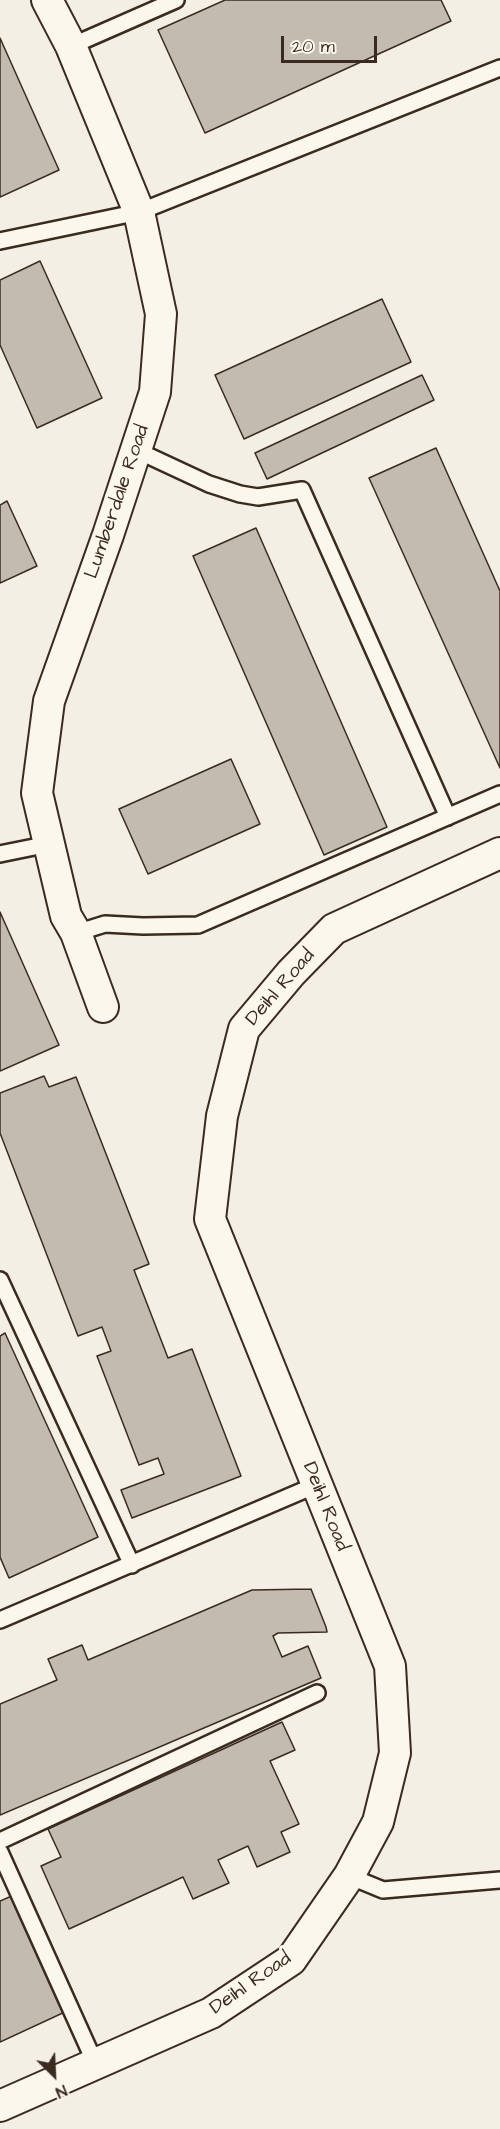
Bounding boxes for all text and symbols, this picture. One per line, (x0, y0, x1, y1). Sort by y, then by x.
scale bar (284, 24, 380, 62)
text: 20 m (292, 34, 335, 59)
street label: Lumberdale Road (80, 422, 156, 582)
street label: Deihl Road (241, 945, 321, 1031)
street label: Deihl Road (296, 1459, 354, 1555)
street label: Deihl Road (206, 1947, 296, 2021)
north arrow (24, 2045, 84, 2105)
text: N (52, 2079, 70, 2104)

